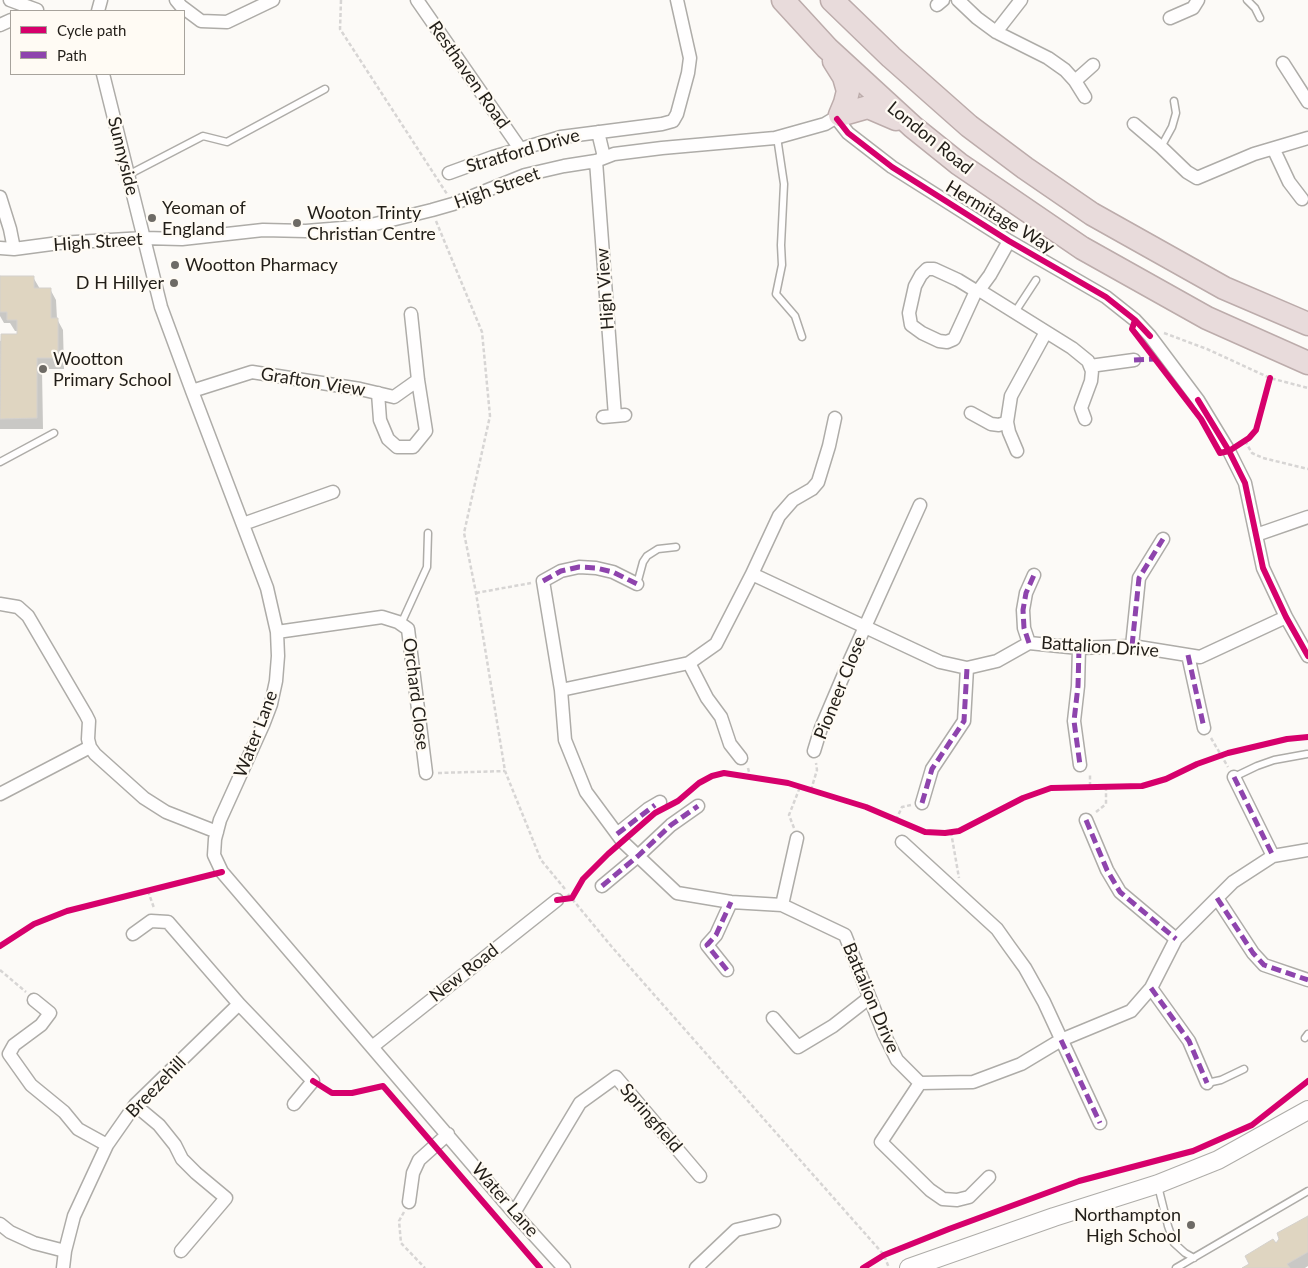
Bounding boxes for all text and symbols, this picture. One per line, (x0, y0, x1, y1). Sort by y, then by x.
legend (10, 10, 185, 75)
street label: Resthaven Road (424, 17, 514, 133)
text: Cycle path (57, 21, 126, 39)
text: Path (57, 46, 87, 64)
street label: London Road (883, 97, 977, 179)
street label: Sunnyside (103, 114, 143, 198)
street label: Stratford Drive (464, 124, 582, 178)
street label: High Street (451, 163, 543, 213)
street label: Hermitage Way (942, 176, 1058, 258)
place label: Yeoman of England (162, 197, 246, 240)
place label: Wooton Trinty Christian Centre (307, 202, 436, 244)
marker: Yeoman of England (146, 212, 158, 224)
marker: Wooton Trinty Christian Centre (291, 217, 303, 229)
street label: High Street (53, 228, 143, 256)
street label: High View (591, 247, 619, 331)
place label: Wootton Pharmacy (185, 254, 338, 276)
marker: Wootton Pharmacy (169, 259, 181, 271)
place label: D H Hillyer (76, 272, 164, 294)
marker: D H Hillyer (168, 277, 180, 289)
place label: Wootton Primary School (53, 348, 172, 390)
marker: Wootton Primary School (37, 363, 49, 375)
street label: Grafton View (259, 363, 367, 401)
street label: Battalion Drive (1040, 632, 1160, 662)
street label: Pioneer Close (810, 633, 870, 743)
street label: Orchard Close (398, 637, 434, 751)
street label: Water Lane (230, 688, 282, 780)
street label: New Road (425, 939, 503, 1007)
street label: Battalion Drive (838, 940, 904, 1056)
street label: Breezehill (122, 1052, 190, 1122)
street label: Springfield (615, 1079, 687, 1157)
street label: Water Lane (467, 1158, 543, 1242)
place label: Northampton High School (1074, 1204, 1181, 1246)
marker: Northampton High School (1185, 1219, 1197, 1231)

